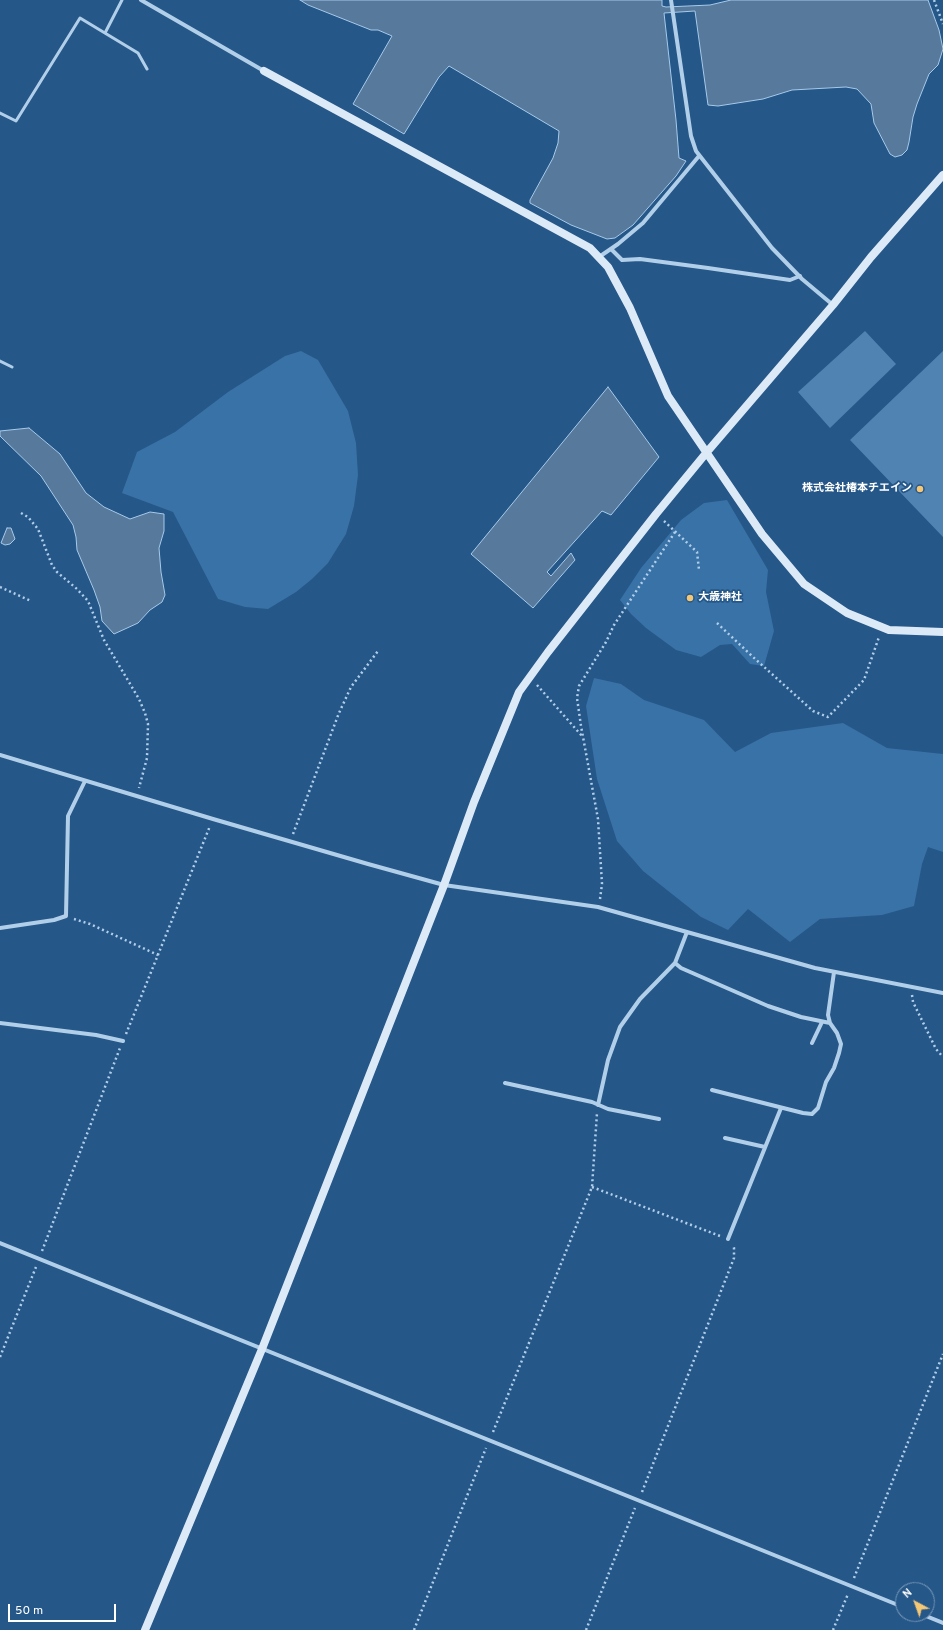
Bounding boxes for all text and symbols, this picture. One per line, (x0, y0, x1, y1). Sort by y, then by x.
place label: 株式会社椿本チエイン (802, 482, 912, 496)
marker: 株式会社椿本チエイン (915, 484, 925, 494)
place label: 大歳神社 (698, 591, 742, 605)
marker: 大歳神社 (685, 593, 695, 603)
north arrow (895, 1582, 935, 1622)
text: N (900, 1586, 915, 1602)
scale bar (10, 1596, 118, 1622)
text: 50 m (15, 1603, 43, 1619)

